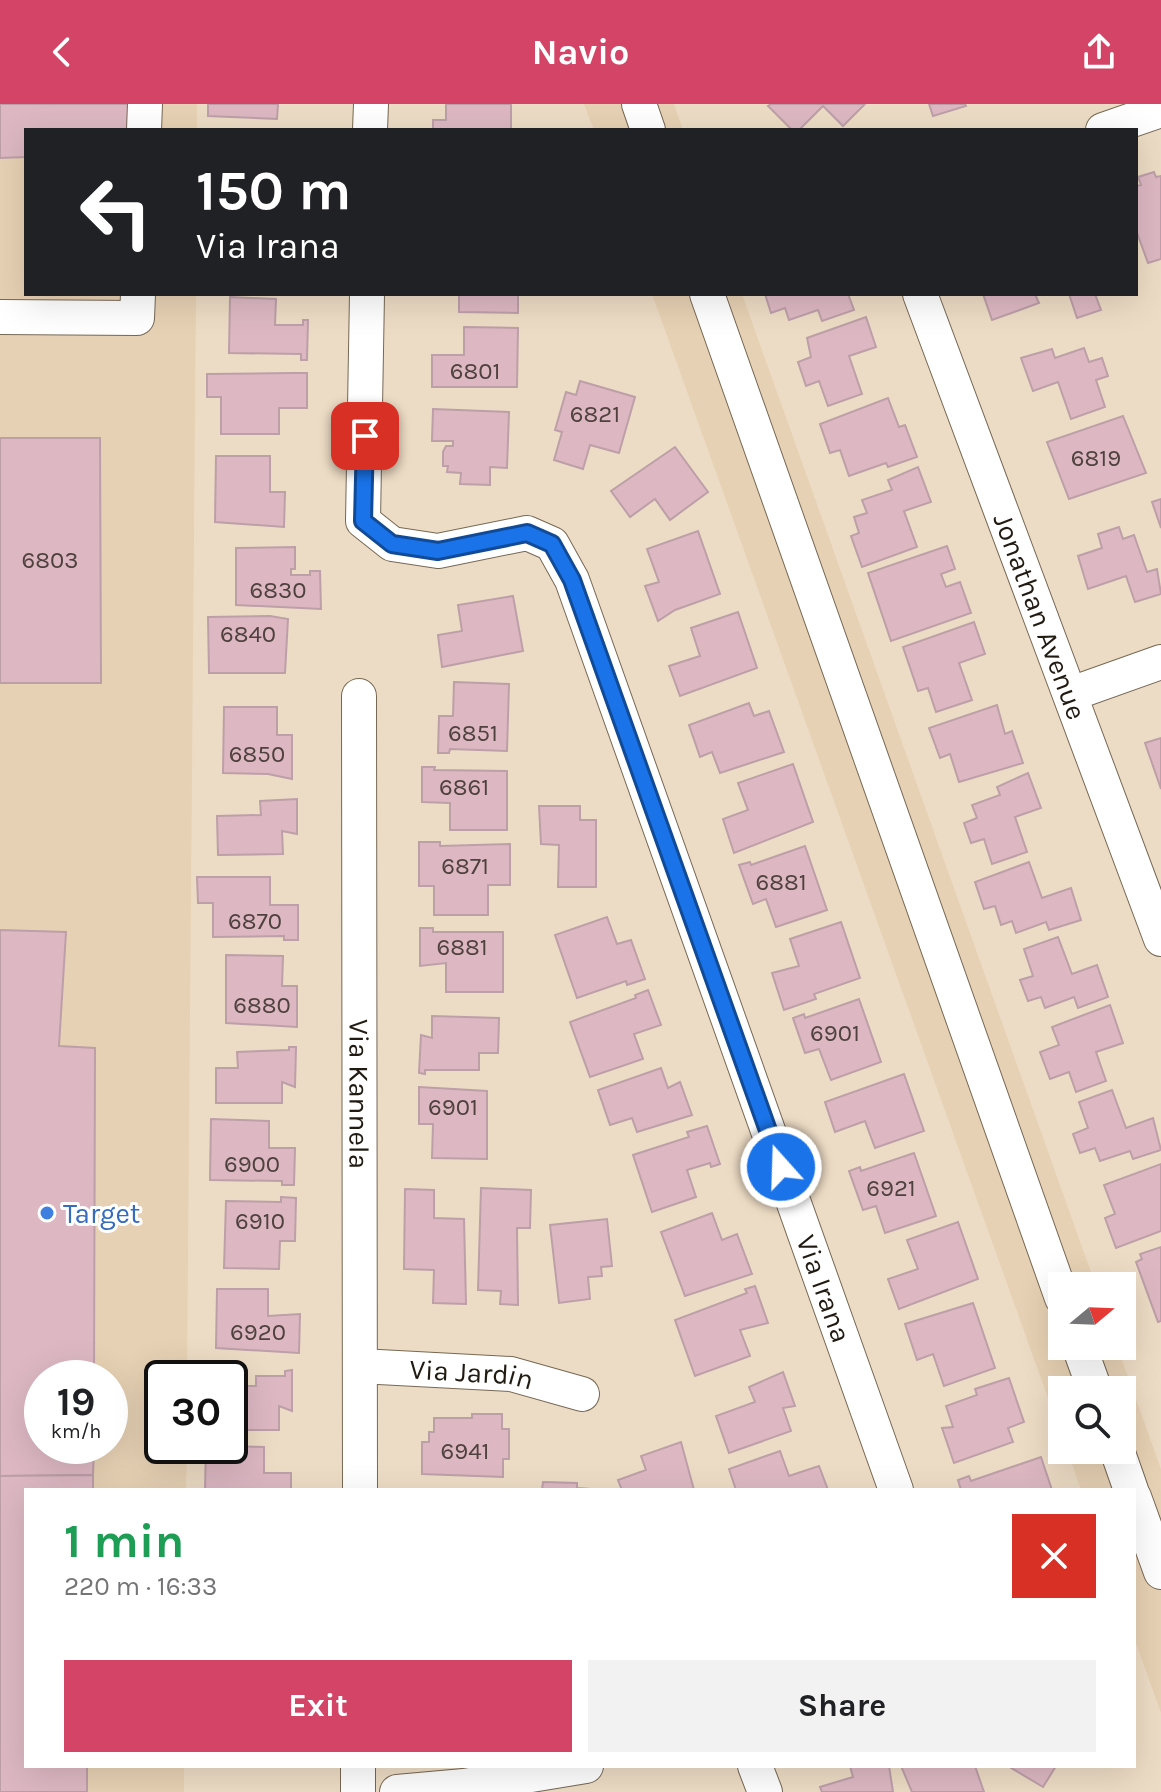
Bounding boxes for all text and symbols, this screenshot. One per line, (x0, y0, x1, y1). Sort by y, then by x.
icon: back (40, 30, 84, 74)
icon: share (1077, 30, 1121, 74)
text: Navio (532, 31, 629, 73)
text: 150 m (196, 158, 351, 223)
icon: left (64, 160, 168, 264)
text: Via Irana (196, 225, 340, 267)
house number: 6801 (450, 357, 500, 385)
house number: 6821 (570, 400, 620, 428)
pin (331, 402, 399, 470)
icon: arrive (343, 414, 387, 458)
house number: 6819 (1071, 444, 1121, 472)
street label: Jonathan Avenue (986, 509, 1093, 724)
house number: 6803 (22, 546, 78, 574)
house number: 6830 (250, 576, 306, 604)
house number: 6840 (220, 620, 276, 648)
house number: 6851 (448, 719, 498, 747)
house number: 6850 (229, 740, 285, 768)
house number: 6861 (439, 773, 489, 801)
house number: 6871 (441, 852, 489, 880)
house number: 6881 (755, 868, 807, 896)
house number: 6870 (228, 907, 282, 935)
house number: 6881 (436, 933, 488, 961)
house number: 6880 (233, 991, 291, 1019)
street label: Via Kannela (342, 1019, 376, 1169)
house number: 6901 (810, 1019, 860, 1047)
house number: 6901 (428, 1093, 478, 1121)
position arrow (739, 1125, 823, 1209)
house number: 6900 (224, 1150, 280, 1178)
house number: 6921 (866, 1174, 916, 1202)
place label: Target (63, 1197, 140, 1230)
marker: Target (38, 1204, 56, 1222)
house number: 6910 (235, 1207, 285, 1235)
street label: Via Irana (789, 1230, 858, 1347)
north arrow (1048, 1272, 1136, 1360)
map controls (1048, 1272, 1136, 1464)
house number: 6920 (230, 1318, 286, 1346)
street label: Via Jardin (409, 1353, 538, 1397)
speed limit sign: 30 (144, 1360, 248, 1464)
button: search (1048, 1376, 1136, 1464)
text: 19 (57, 1378, 95, 1425)
text: km/h (51, 1420, 101, 1443)
house number: 6941 (441, 1437, 490, 1465)
text: 1 min (64, 1513, 184, 1569)
button: close (1012, 1514, 1096, 1598)
text: 220 m · 16:33 (64, 1571, 217, 1602)
button: Exit (64, 1660, 572, 1752)
button: Share (588, 1660, 1096, 1752)

